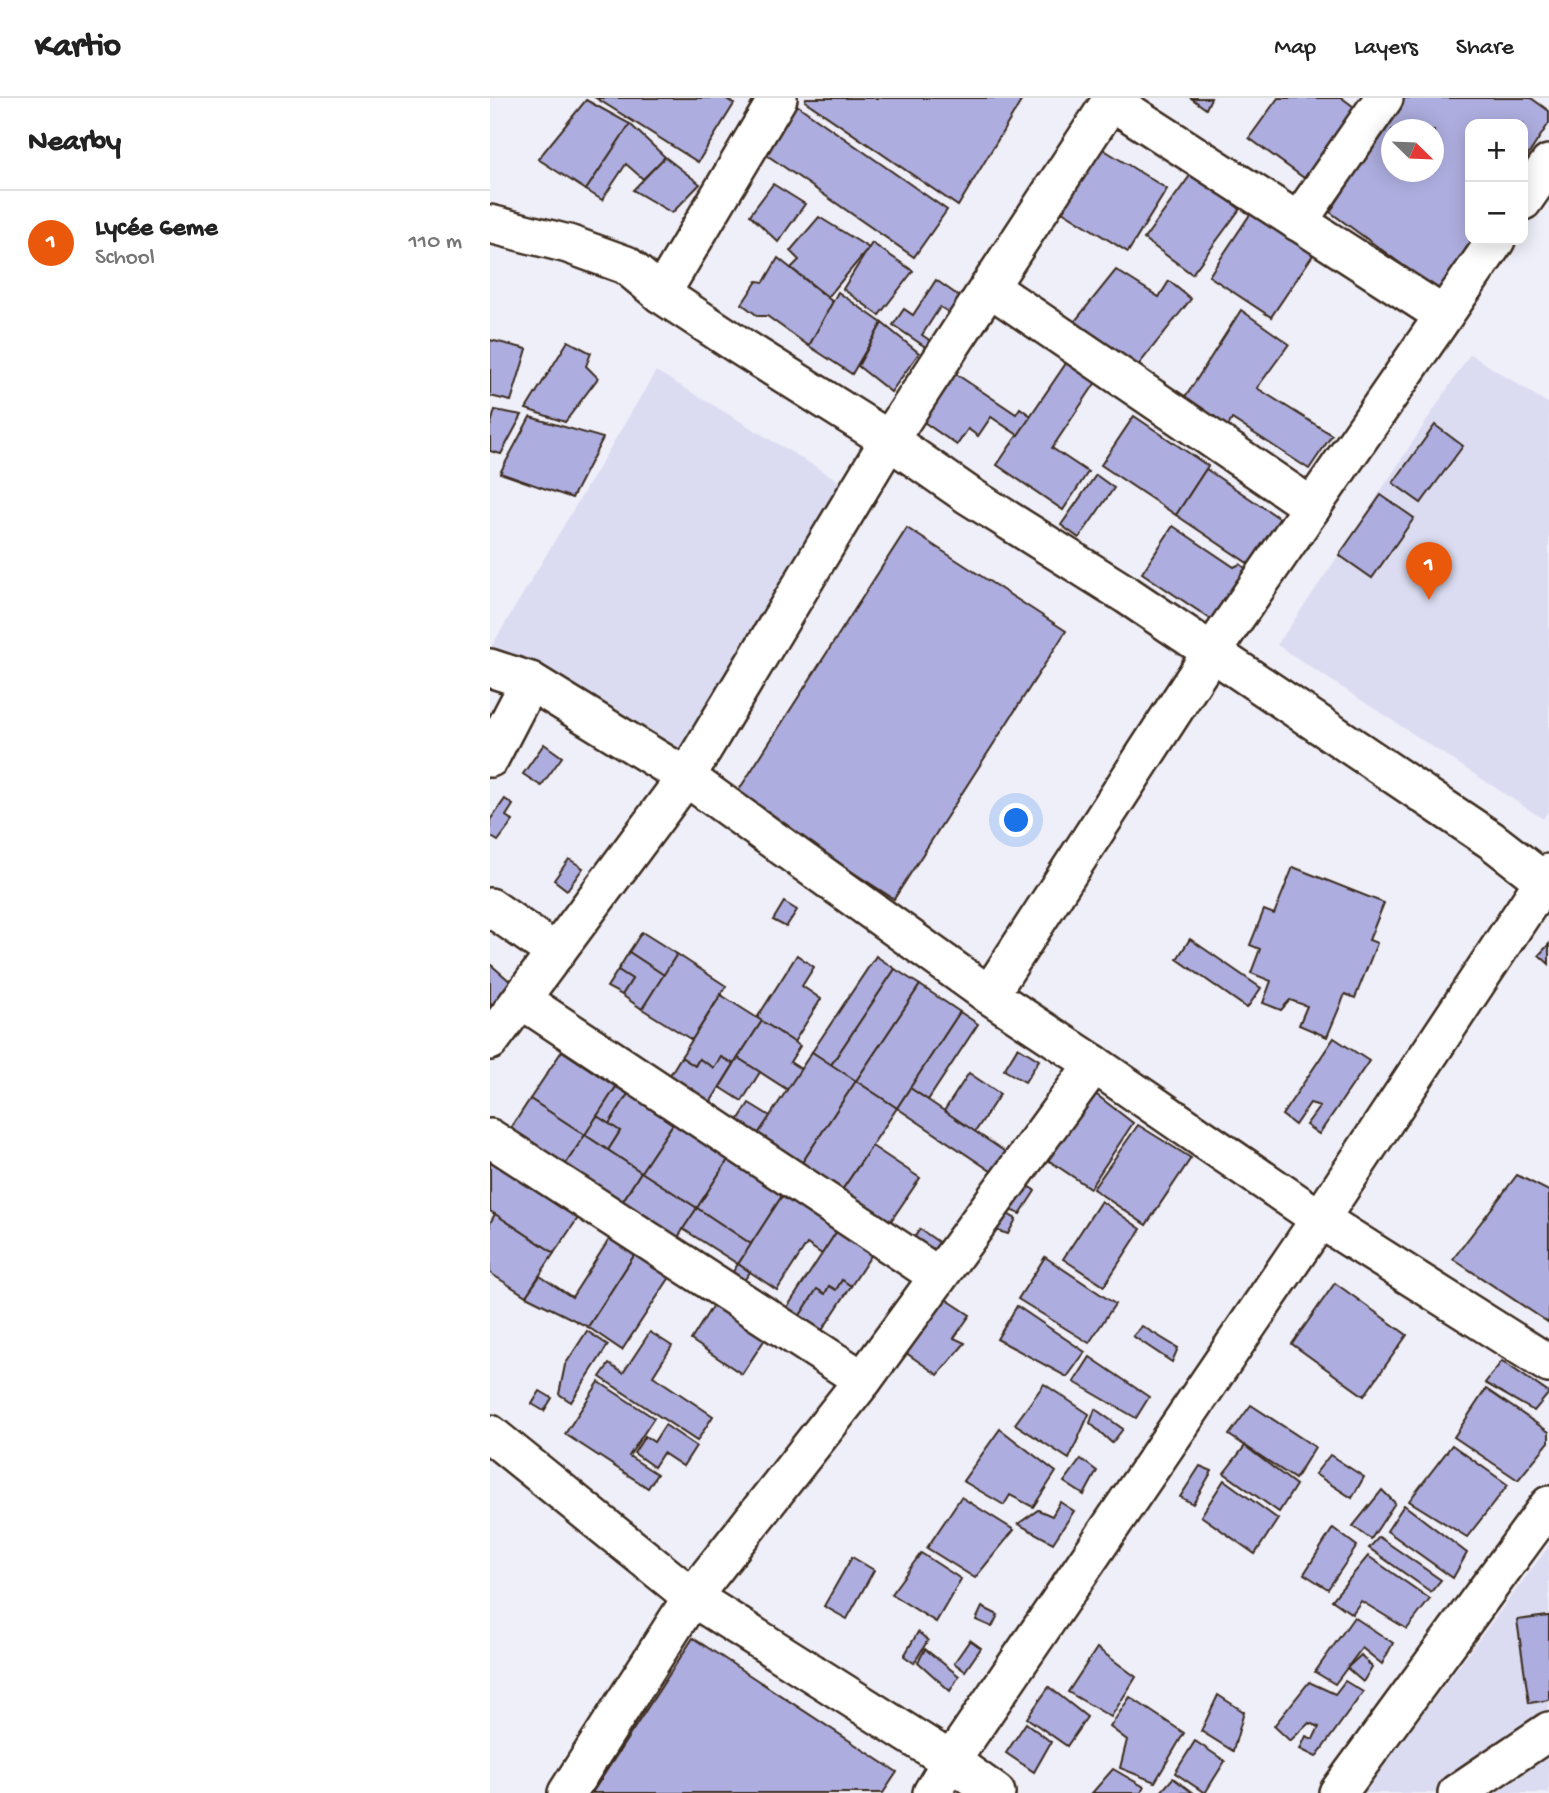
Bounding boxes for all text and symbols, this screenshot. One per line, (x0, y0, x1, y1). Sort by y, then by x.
text: Kartio (35, 29, 121, 67)
text: Map (1274, 34, 1316, 63)
text: Layers (1354, 34, 1418, 63)
text: Share (1456, 34, 1514, 63)
north arrow (1381, 119, 1444, 182)
map controls (1465, 119, 1528, 245)
button: + (1465, 119, 1528, 182)
text: Nearby (28, 126, 121, 161)
button: − (1465, 182, 1528, 245)
text: Lycée 6eme (95, 214, 218, 245)
text: 1 (46, 229, 56, 256)
text: 110 m (409, 229, 462, 256)
text: School (95, 245, 155, 272)
pin: 1 (1406, 542, 1452, 600)
your location (999, 803, 1033, 837)

